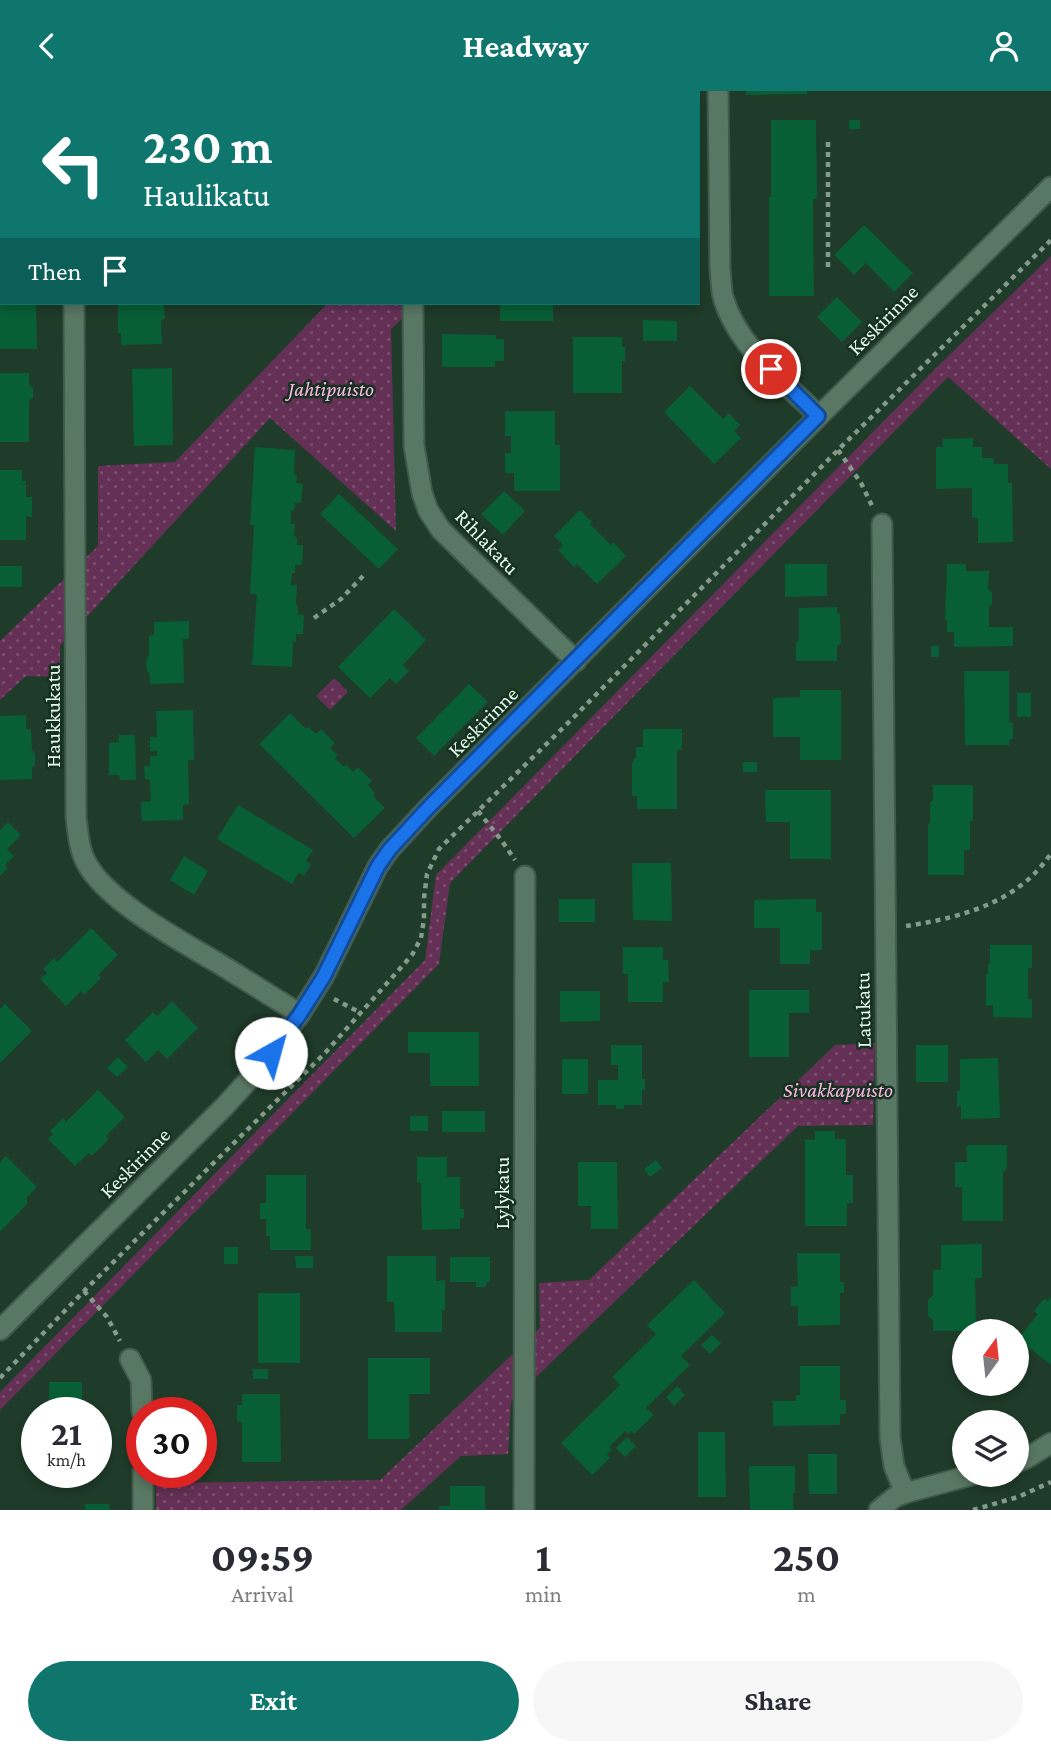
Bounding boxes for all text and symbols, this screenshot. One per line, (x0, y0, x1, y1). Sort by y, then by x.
icon: back (28, 27, 66, 65)
icon: person (985, 27, 1023, 65)
text: Headway (463, 28, 588, 64)
icon: left (28, 119, 119, 210)
text: 230 m (143, 119, 273, 174)
text: Haulikatu (143, 177, 270, 213)
icon: arrive (96, 252, 134, 290)
text: Then (28, 257, 82, 286)
street label: Keskirinne (843, 280, 923, 360)
pin (741, 339, 801, 399)
icon: arrive (752, 350, 790, 388)
park label: Jahtipuisto (284, 377, 374, 401)
street label: Rihlakatu (450, 504, 524, 580)
street label: Haukkukatu (41, 664, 65, 768)
street label: Keskirinne (443, 682, 523, 762)
street label: Latukatu (850, 972, 876, 1048)
position arrow (234, 1016, 308, 1090)
park label: Sivakkapuisto (783, 1078, 893, 1102)
street label: Keskirinne (95, 1123, 175, 1203)
street label: Lylykatu (490, 1157, 514, 1229)
north arrow (952, 1319, 1029, 1397)
map controls (952, 1319, 1029, 1487)
speed limit sign: 30 (126, 1397, 217, 1488)
button: layers (952, 1410, 1029, 1487)
text: 21 (51, 1414, 82, 1453)
text: km/h (47, 1450, 86, 1470)
text: 09:59 (211, 1533, 314, 1580)
text: 1 (535, 1533, 551, 1580)
text: 250 (773, 1533, 840, 1580)
text: Arrival (231, 1581, 294, 1607)
text: min (525, 1581, 562, 1607)
text: m (797, 1581, 816, 1607)
button: Exit (28, 1661, 519, 1741)
button: Share (533, 1661, 1023, 1741)

